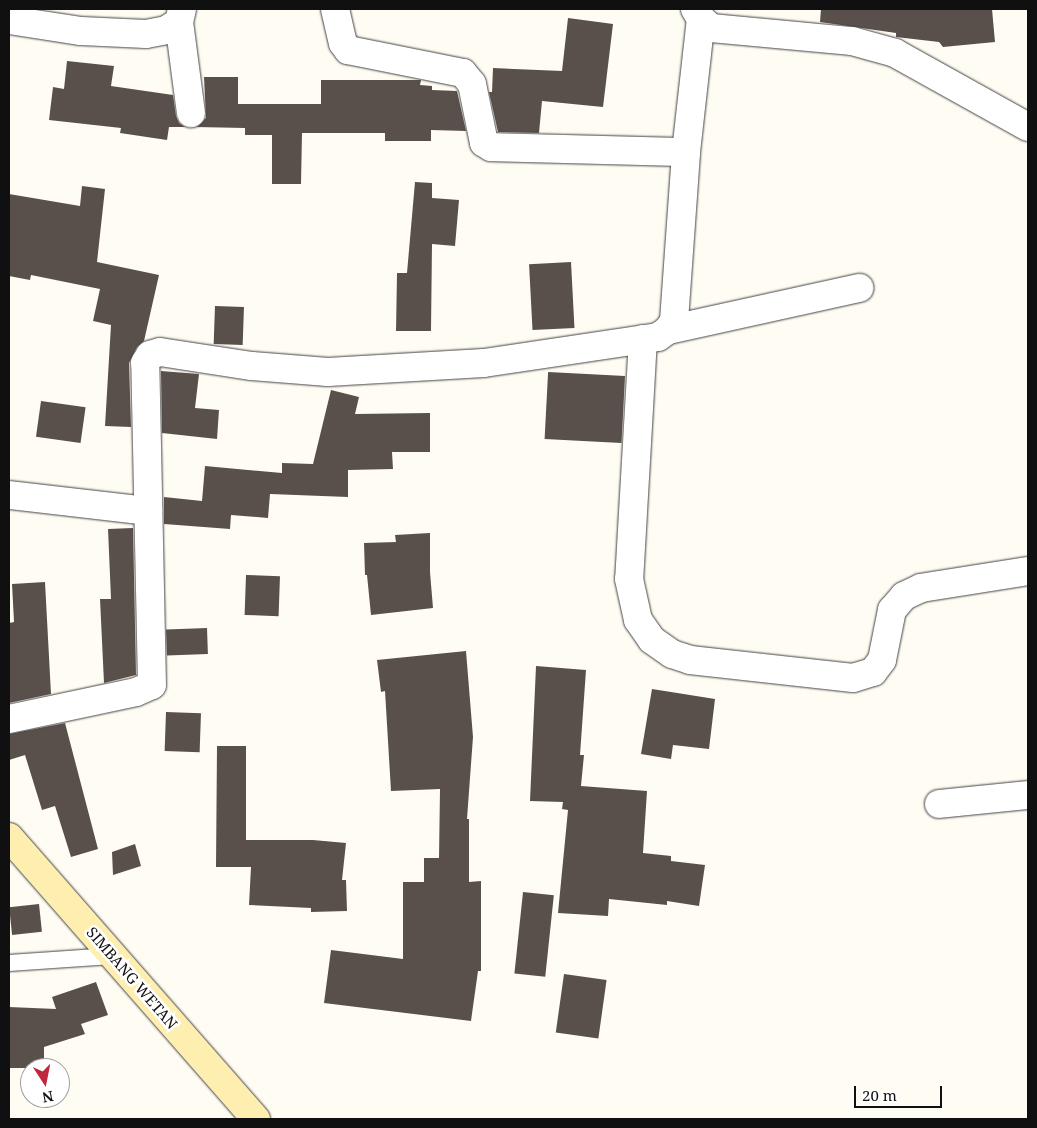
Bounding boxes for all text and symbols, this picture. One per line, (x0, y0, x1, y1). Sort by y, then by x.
street label: SIMBANG WETAN (83, 923, 181, 1033)
north arrow (20, 1058, 70, 1108)
scale bar (857, 1076, 944, 1108)
text: 20 m (862, 1085, 897, 1105)
text: N (41, 1087, 55, 1108)

